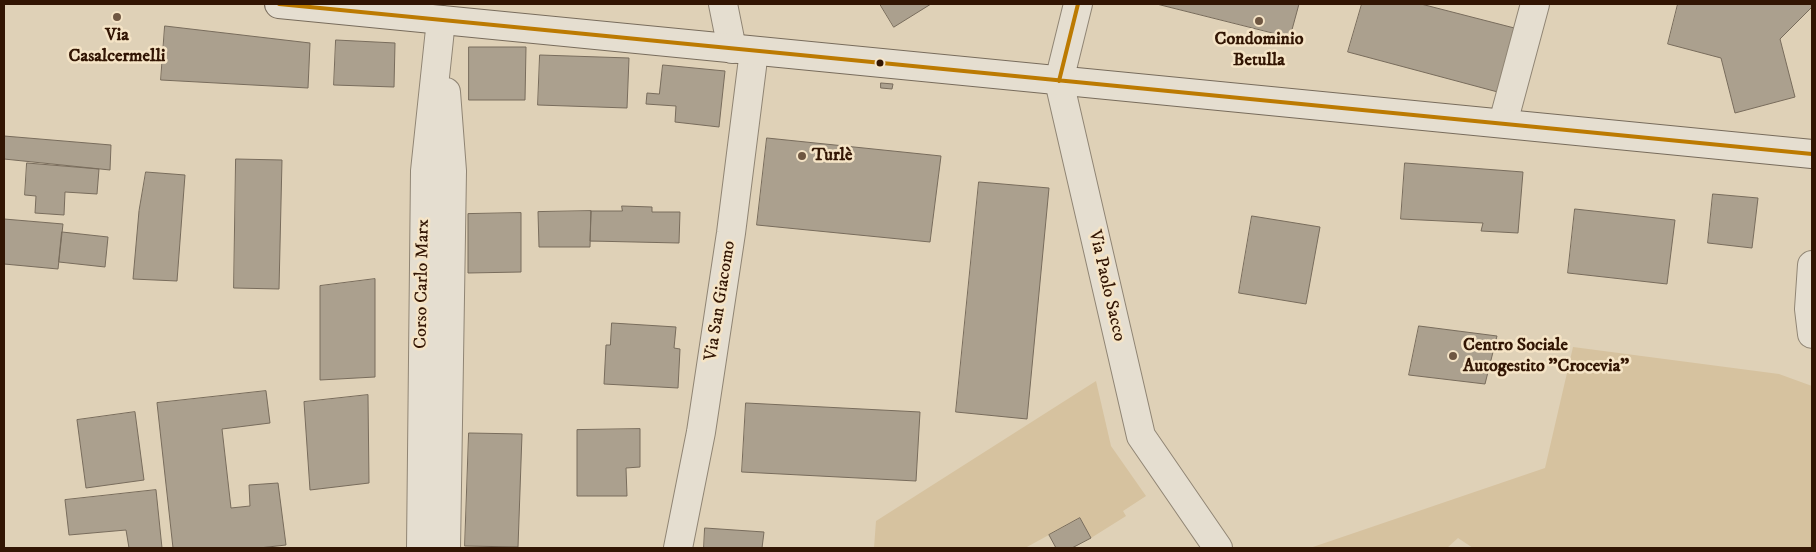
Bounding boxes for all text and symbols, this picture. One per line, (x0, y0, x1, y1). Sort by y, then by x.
marker: Via Casalcermelli (111, 11, 123, 23)
marker: Condominio Betulla (1253, 15, 1265, 27)
place label: Via Casalcermelli (69, 25, 165, 68)
place label: Condominio Betulla (1215, 29, 1303, 72)
unlabelled marker (875, 58, 885, 68)
place label: Turlè (812, 145, 852, 167)
marker: Turlè (796, 150, 808, 162)
street label: Corso Carlo Marx (411, 219, 435, 349)
street label: Via Paolo Sacco (1083, 228, 1129, 344)
street label: Via San Giacomo (701, 239, 741, 363)
place label: Centro Sociale Autogestito "Crocevia" (1463, 335, 1629, 378)
marker: Centro Sociale Autogestito "Crocevia" (1447, 350, 1459, 362)

